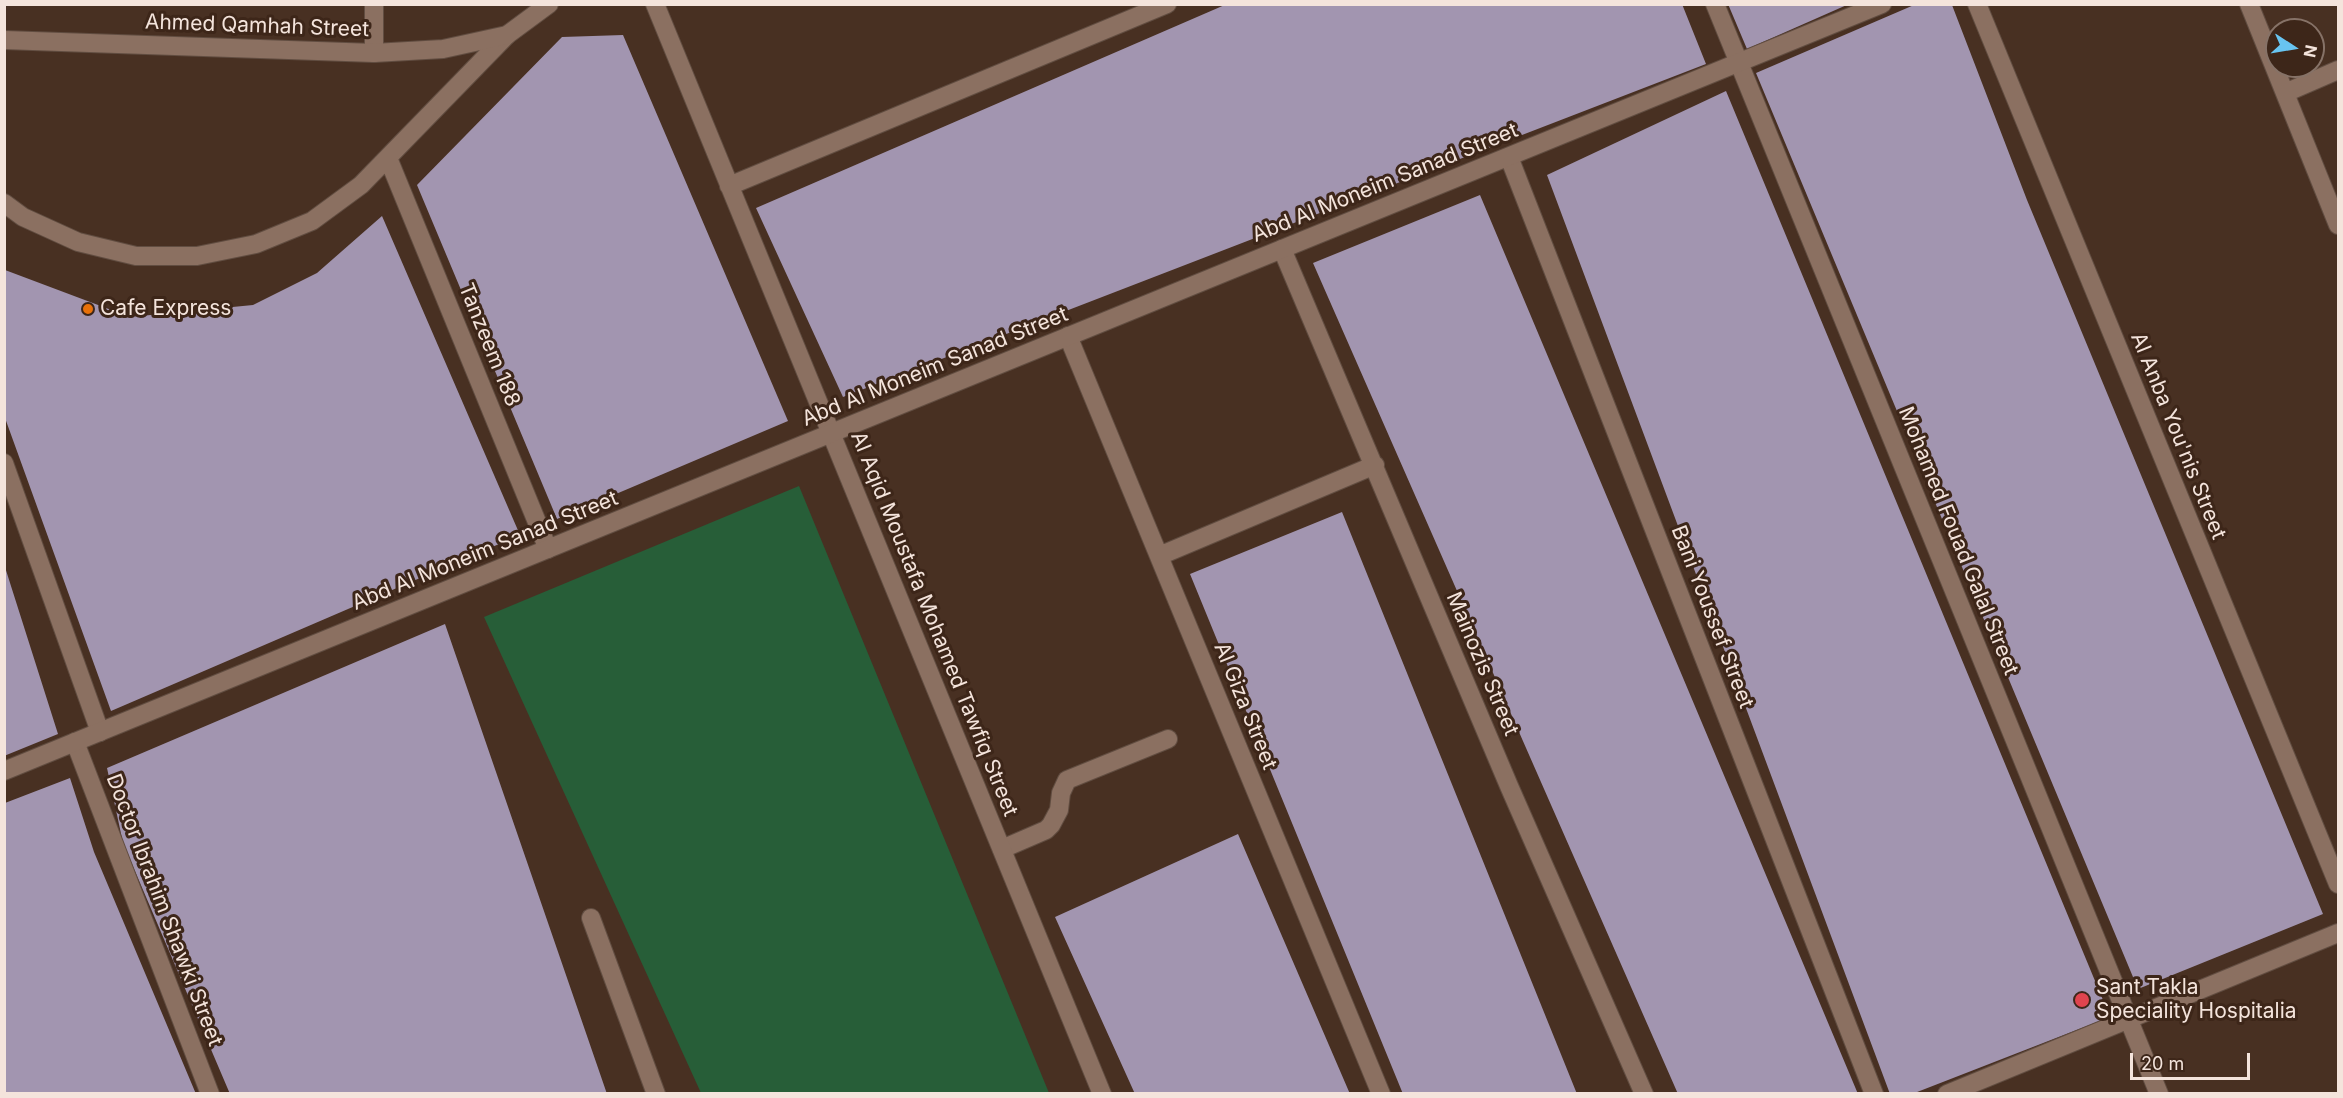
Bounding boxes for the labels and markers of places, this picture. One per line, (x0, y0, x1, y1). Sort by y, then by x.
place label: Cafe Express (100, 296, 231, 322)
marker: Cafe Express (81, 302, 95, 316)
place label: Sant Takla Speciality Hospitalia (2096, 975, 2297, 1025)
marker: Sant Takla Speciality Hospitalia (2073, 991, 2091, 1009)

